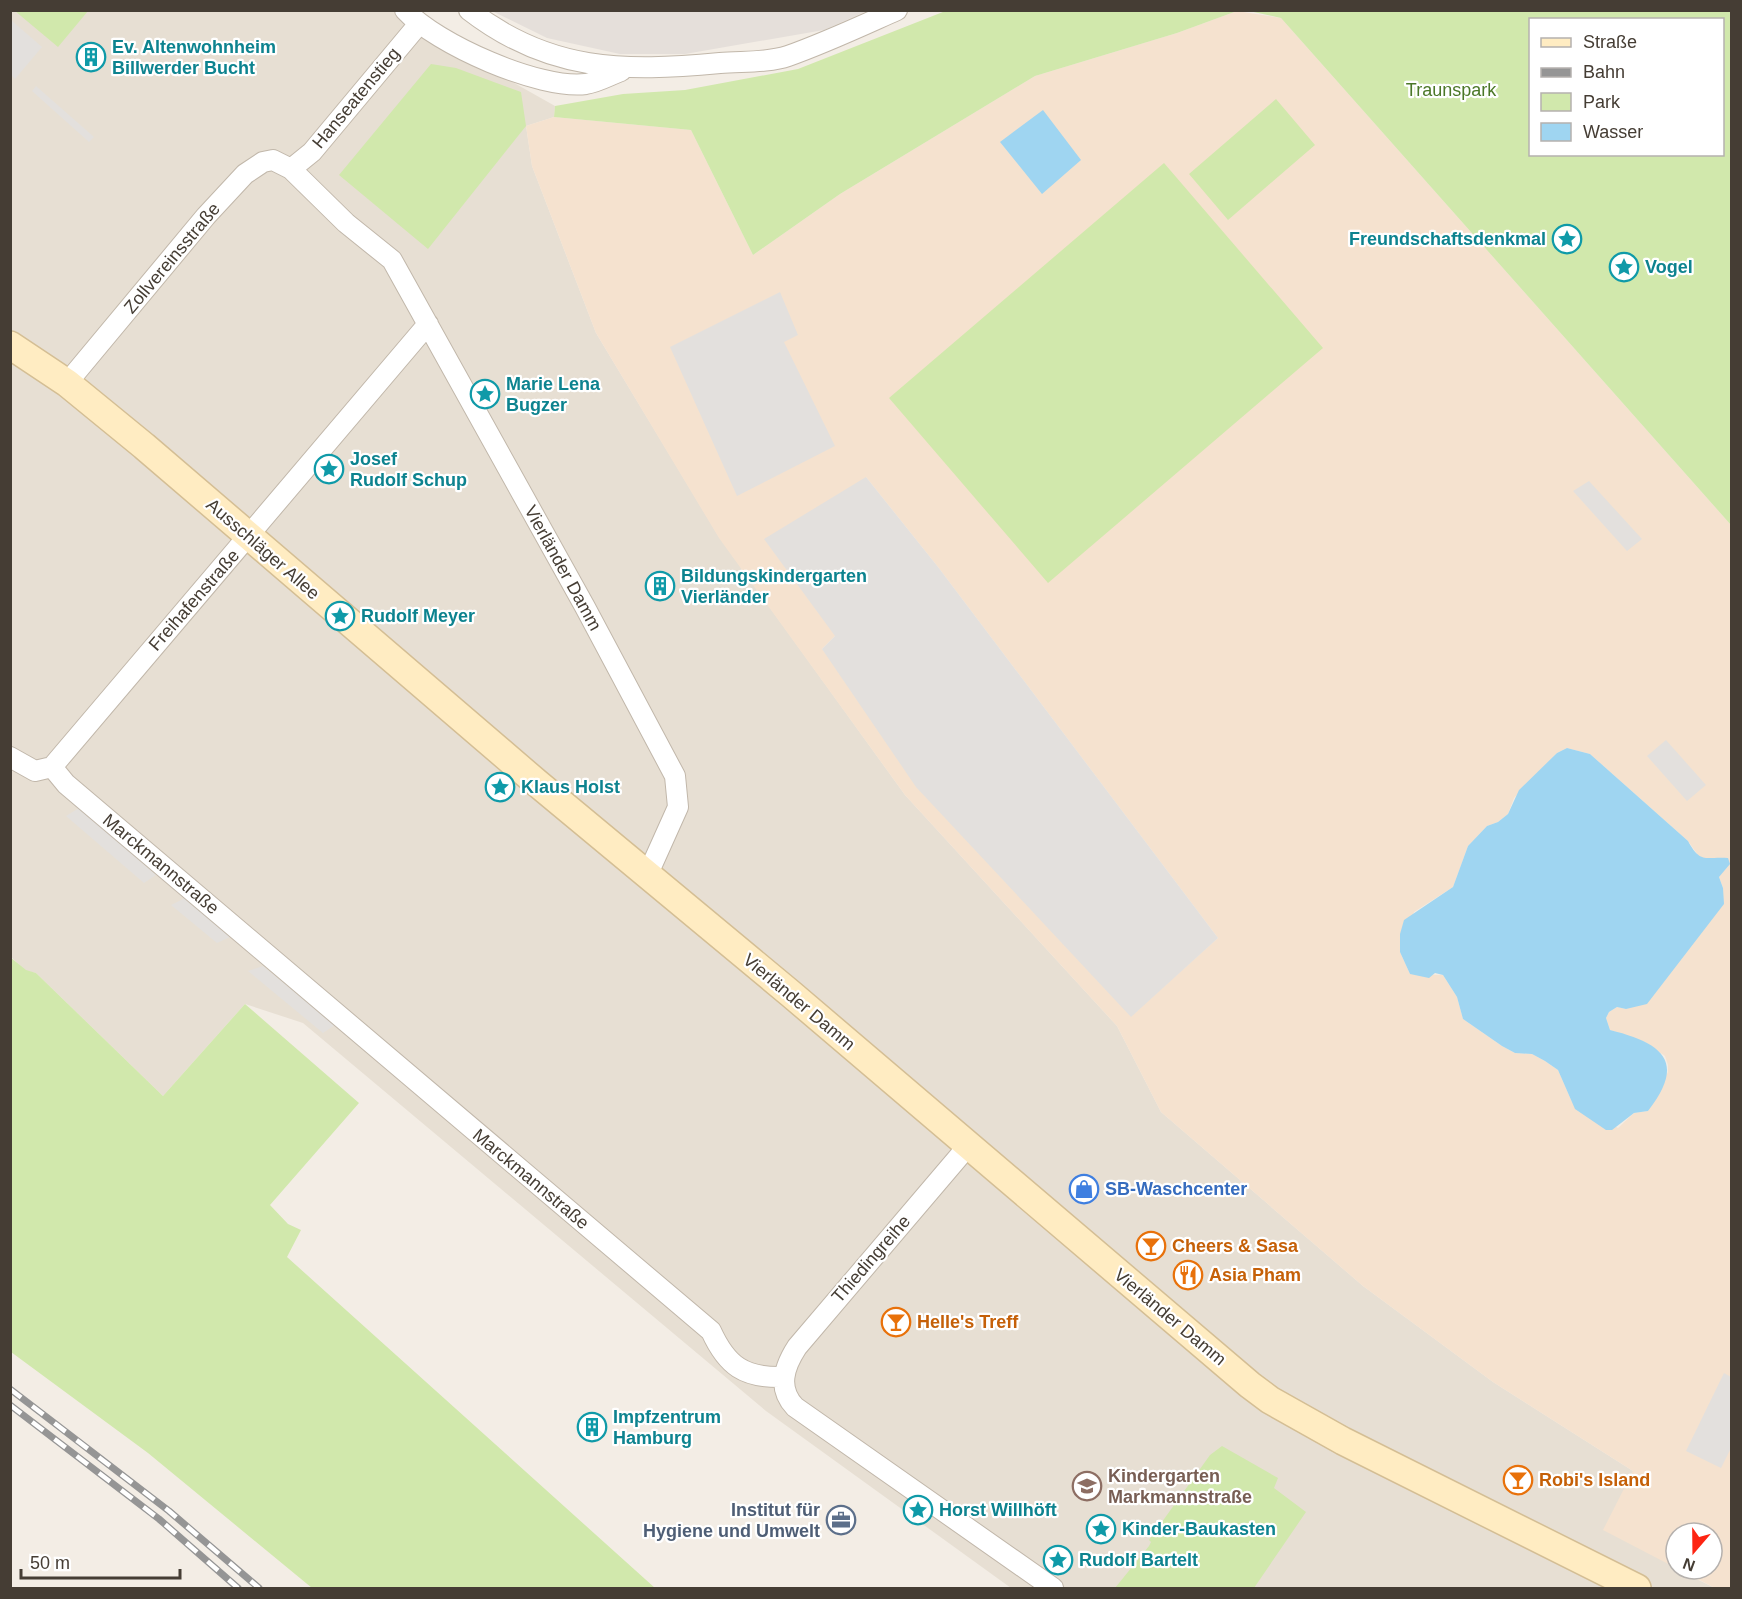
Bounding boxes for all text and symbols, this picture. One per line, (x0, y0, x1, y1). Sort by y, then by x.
legend (1529, 18, 1724, 156)
text: Straße (1583, 32, 1637, 52)
place label: Ev. Altenwohnheim Billwerder Bucht (112, 37, 276, 78)
building icon: Ev. Altenwohnheim Billwerder Bucht (75, 41, 107, 73)
street label: Hanseatenstieg (308, 44, 404, 152)
text: Bahn (1583, 62, 1625, 82)
park label: Traunspark (1406, 80, 1497, 100)
text: Park (1583, 92, 1621, 112)
text: Wasser (1583, 122, 1643, 142)
street label: Zollvereinsstraße (120, 199, 224, 317)
place icon: Freundschaftsdenkmal (1551, 223, 1583, 255)
place label: Freundschaftsdenkmal (1349, 229, 1546, 249)
place icon: Vogel (1608, 251, 1640, 283)
place label: Vogel (1645, 257, 1693, 277)
place label: Marie Lena Bugzer (506, 374, 601, 415)
place icon: Marie Lena Bugzer (469, 378, 501, 410)
place label: Josef Rudolf Schup (350, 449, 467, 490)
place icon: Josef Rudolf Schup (313, 453, 345, 485)
street label: Ausschläger Allee (202, 495, 324, 603)
street label: Vierländer Damm (520, 502, 606, 634)
street label: Freihafenstraße (145, 545, 243, 655)
place label: Bildungskindergarten Vierländer (681, 566, 867, 607)
building icon: Bildungskindergarten Vierländer (644, 570, 676, 602)
place icon: Rudolf Meyer (324, 600, 356, 632)
place label: Rudolf Meyer (361, 606, 475, 626)
place icon: Klaus Holst (484, 771, 516, 803)
place label: Klaus Holst (521, 777, 620, 797)
street label: Marckmannstraße (99, 810, 223, 918)
street label: Vierländer Damm (739, 949, 859, 1055)
street label: Marckmannstraße (469, 1125, 593, 1233)
shop icon: SB-Waschcenter (1068, 1173, 1100, 1205)
place label: SB-Waschcenter (1105, 1179, 1247, 1199)
street label: Thiedingreihe (828, 1211, 914, 1307)
bar icon: Cheers & Sasa (1135, 1230, 1167, 1262)
place label: Cheers & Sasa (1172, 1236, 1299, 1256)
restaurant icon: Asia Pham (1172, 1259, 1204, 1291)
street label: Vierländer Damm (1110, 1264, 1230, 1370)
place label: Asia Pham (1209, 1265, 1301, 1285)
bar icon: Helle's Treff (880, 1306, 912, 1338)
place label: Helle's Treff (917, 1312, 1019, 1332)
place label: Impfzentrum Hamburg (613, 1407, 721, 1448)
building icon: Impfzentrum Hamburg (576, 1411, 608, 1443)
bar icon: Robi's Island (1502, 1464, 1534, 1496)
place label: Kindergarten Markmannstraße (1108, 1466, 1252, 1507)
school or university icon: Kindergarten Markmannstraße (1071, 1470, 1103, 1502)
place label: Robi's Island (1539, 1470, 1650, 1490)
place icon: Horst Willhöft (902, 1494, 934, 1526)
place label: Institut für Hygiene und Umwelt (643, 1500, 820, 1541)
place label: Horst Willhöft (939, 1500, 1057, 1520)
office icon: Institut für Hygiene und Umwelt (825, 1504, 857, 1536)
place icon: Kinder-Baukasten (1085, 1513, 1117, 1545)
place label: Kinder-Baukasten (1122, 1519, 1276, 1539)
north arrow (1664, 1521, 1724, 1581)
scale bar (21, 1542, 180, 1580)
place icon: Rudolf Bartelt (1042, 1544, 1074, 1576)
place label: Rudolf Bartelt (1079, 1550, 1198, 1570)
text: 50 m (30, 1553, 70, 1573)
text: N (1681, 1555, 1697, 1575)

